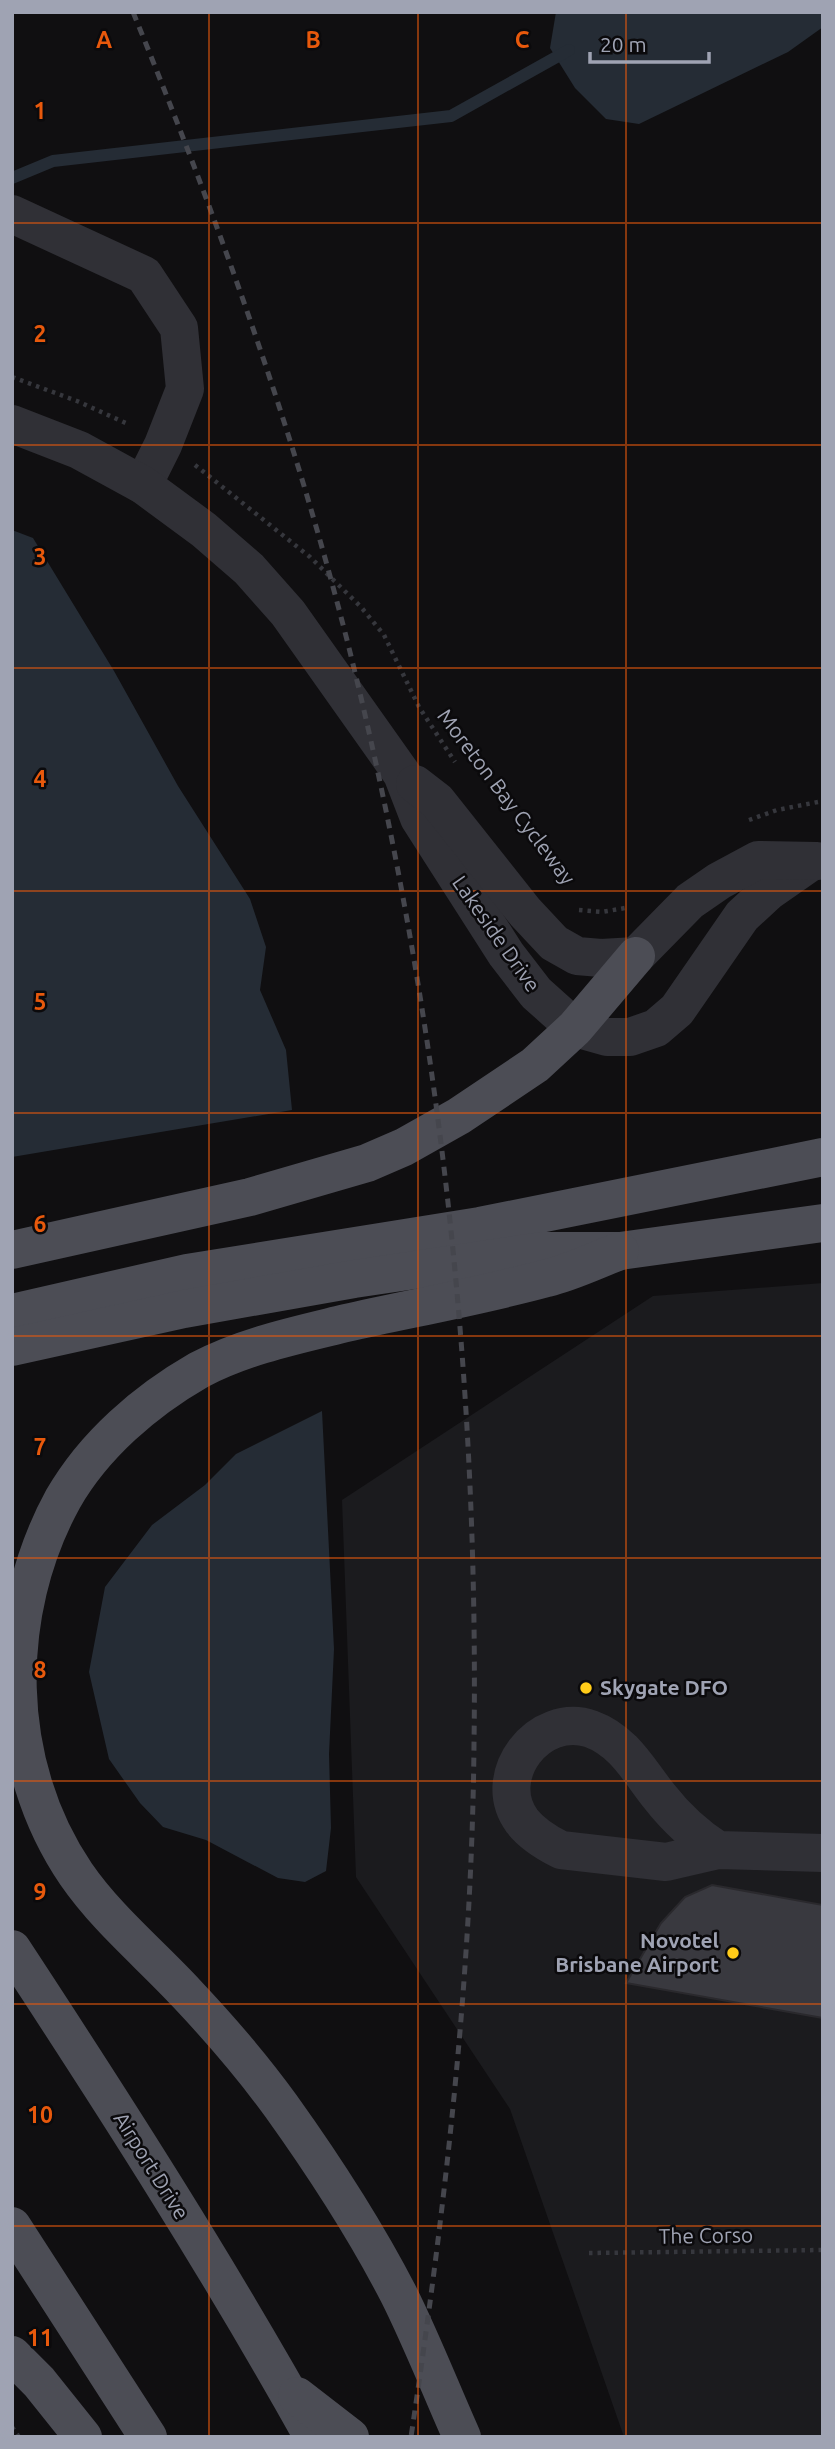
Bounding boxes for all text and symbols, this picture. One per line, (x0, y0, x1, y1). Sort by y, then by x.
scale bar (590, 21, 709, 65)
text: A (96, 27, 112, 52)
text: B (305, 27, 321, 52)
text: C (515, 27, 530, 52)
text: 20 m (600, 32, 647, 56)
text: 1 (34, 98, 46, 123)
text: 2 (34, 321, 46, 346)
text: 3 (34, 544, 46, 569)
street label: Moreton Bay Cycleway (433, 704, 581, 889)
text: 4 (34, 766, 47, 791)
street label: Lakeside Drive (448, 871, 546, 996)
text: 5 (34, 989, 46, 1014)
text: 6 (34, 1211, 47, 1236)
text: 7 (34, 1434, 46, 1459)
text: 8 (34, 1657, 46, 1682)
place label: Skygate DFO (600, 1675, 728, 1699)
marker: Skygate DFO (578, 1680, 594, 1696)
text: 9 (34, 1879, 46, 1904)
place label: Novotel Brisbane Airport (555, 1928, 719, 1976)
marker: Novotel Brisbane Airport (725, 1945, 741, 1961)
text: 10 (27, 2102, 53, 2127)
street label: Airport Drive (109, 2107, 194, 2224)
street label: The Corso (658, 2222, 753, 2248)
text: 11 (27, 2325, 53, 2350)

